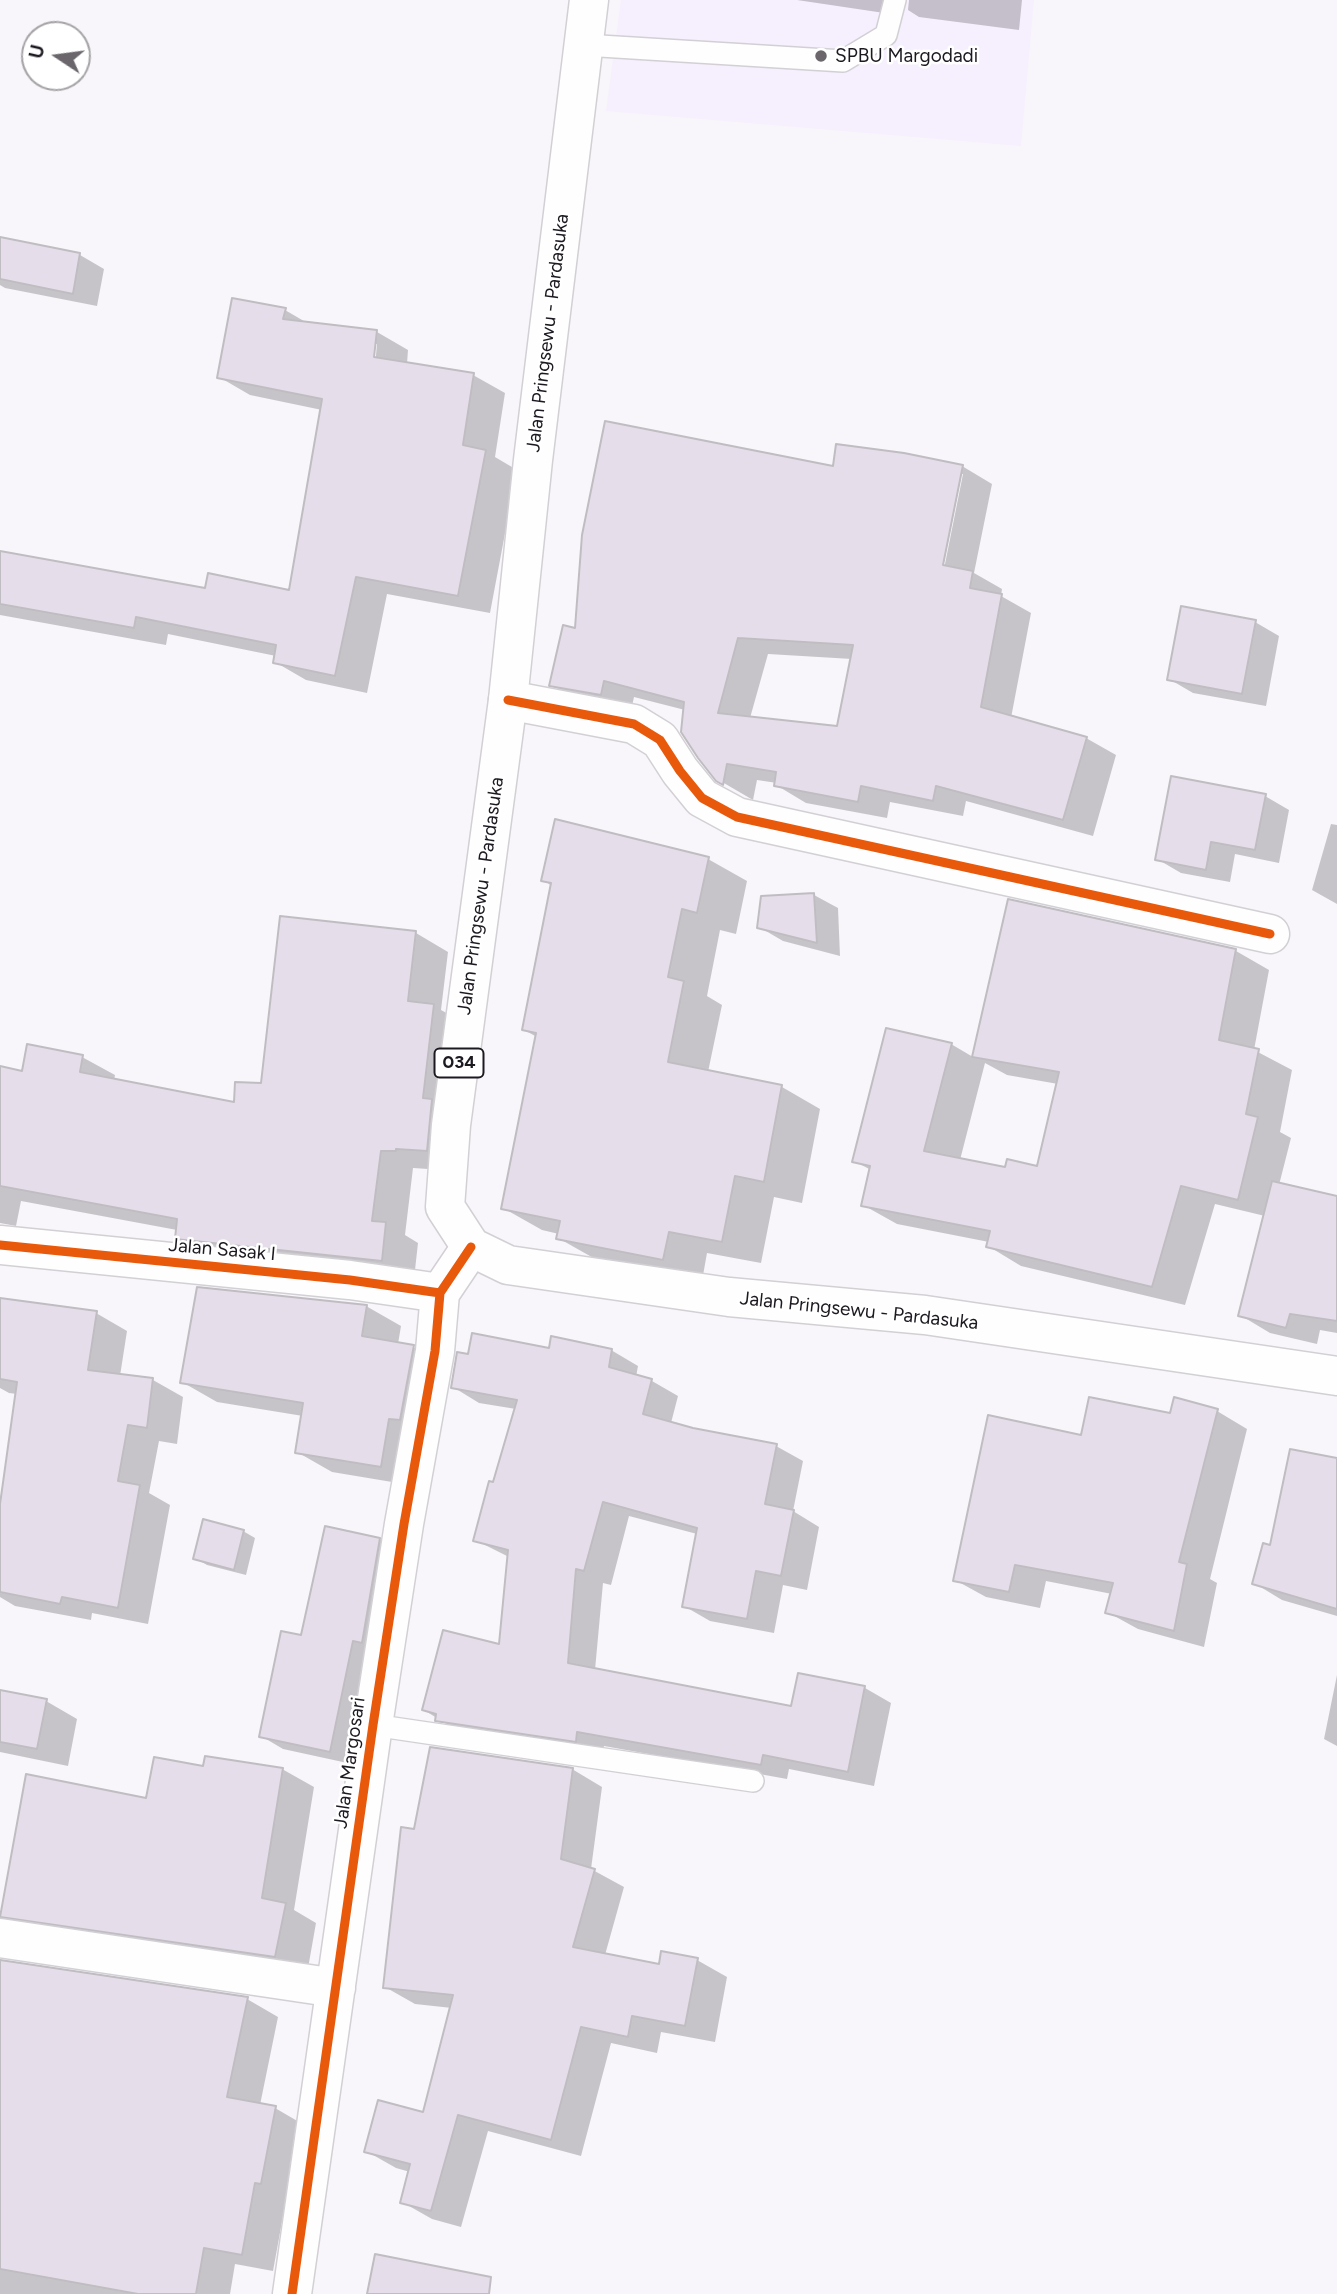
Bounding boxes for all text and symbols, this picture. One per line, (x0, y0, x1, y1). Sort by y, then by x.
north arrow (21, 21, 91, 91)
text: U (24, 43, 50, 61)
place label: SPBU Margodadi (835, 45, 978, 67)
marker: SPBU Margodadi (813, 48, 829, 64)
street label: Jalan Pringsewu - Pardasuka (522, 213, 574, 453)
street label: Jalan Pringsewu - Pardasuka (453, 776, 509, 1016)
road number: 034 (434, 1048, 484, 1078)
street label: Jalan Sasak I (167, 1234, 277, 1266)
street label: Jalan Pringsewu - Pardasuka (739, 1287, 979, 1335)
street label: Jalan Margosari (329, 1696, 371, 1830)

